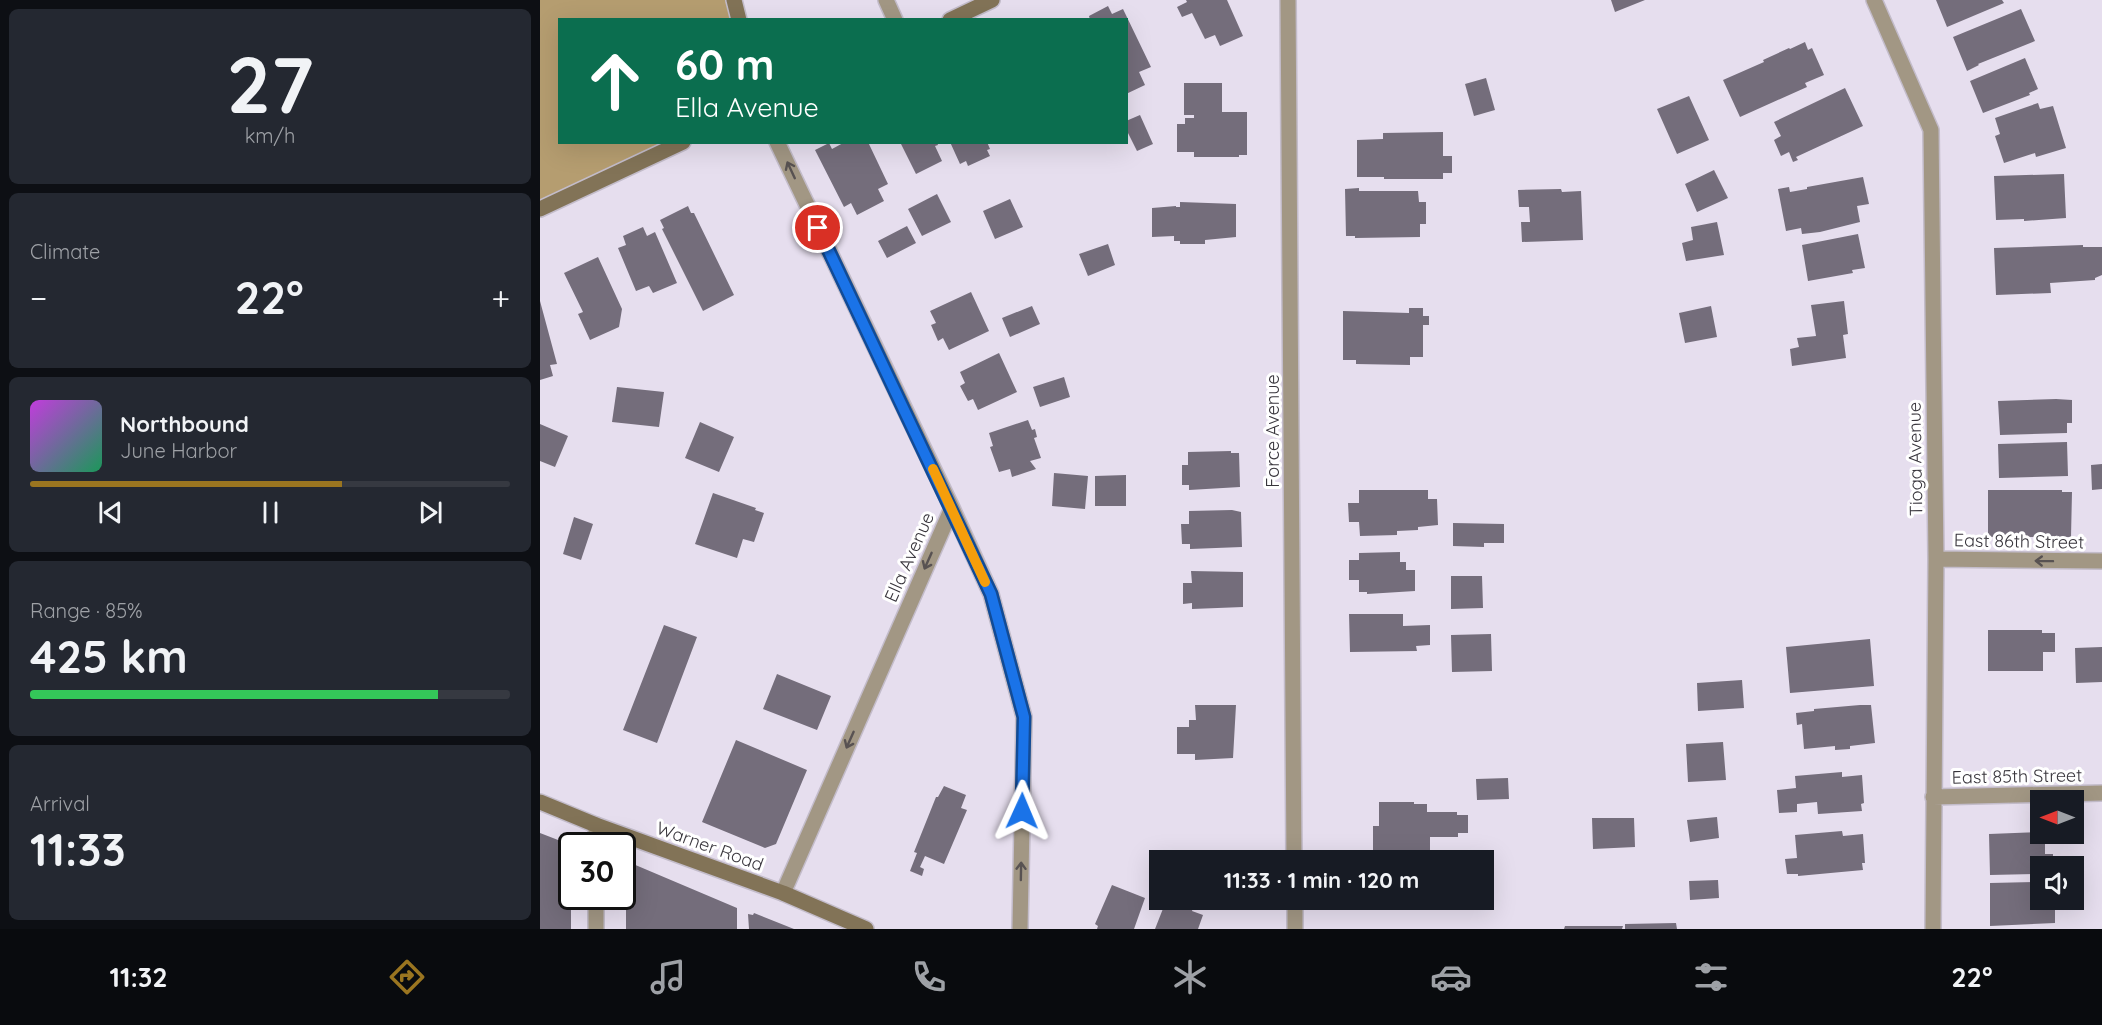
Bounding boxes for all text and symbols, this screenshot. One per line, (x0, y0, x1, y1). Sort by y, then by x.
text: 27 (226, 35, 314, 133)
text: 60 m (675, 38, 775, 91)
icon: ahead (576, 42, 654, 120)
text: Ella Avenue (675, 90, 819, 124)
text: km/h (245, 123, 295, 148)
one-way arrow (784, 162, 796, 180)
pin (792, 202, 843, 253)
icon: arrive (801, 211, 834, 244)
text: Climate (30, 239, 100, 264)
text: 22° (235, 269, 304, 325)
text: − (30, 277, 47, 318)
text: + (491, 277, 510, 318)
street label: Force Avenue (1261, 374, 1284, 488)
street label: Tioga Avenue (1903, 402, 1927, 516)
text: Northbound (120, 410, 249, 438)
text: June Harbor (120, 438, 237, 463)
icon: previous (94, 496, 127, 529)
icon: pause (254, 496, 287, 529)
icon: next (414, 496, 447, 529)
street label: Ella Avenue (879, 509, 939, 605)
street label: East 86th Street (1954, 528, 2084, 554)
one-way arrow (922, 551, 933, 570)
one-way arrow (2034, 555, 2054, 566)
text: Range · 85% (30, 598, 143, 623)
text: 425 km (30, 628, 188, 684)
one-way arrow (844, 730, 855, 748)
street label: East 85th Street (1952, 763, 2082, 789)
position arrow (990, 779, 1054, 843)
north arrow (2030, 790, 2084, 844)
map controls (2030, 790, 2084, 910)
text: Arrival (30, 791, 90, 816)
street label: Warner Road (653, 816, 767, 876)
text: 11:33 (30, 821, 126, 877)
speed limit sign: 30 (558, 832, 636, 910)
button: sound (2030, 856, 2084, 910)
one-way arrow (1016, 861, 1027, 881)
text: 11:33 · 1 min · 120 m (1224, 866, 1419, 894)
icon: directions (386, 956, 428, 998)
icon: music (647, 956, 689, 998)
icon: phone (908, 956, 950, 998)
icon: climate (1169, 956, 1211, 998)
icon: car (1430, 956, 1472, 998)
icon: filters (1690, 956, 1732, 998)
text: 11:32 (109, 960, 168, 994)
text: 22° (1951, 960, 1993, 994)

